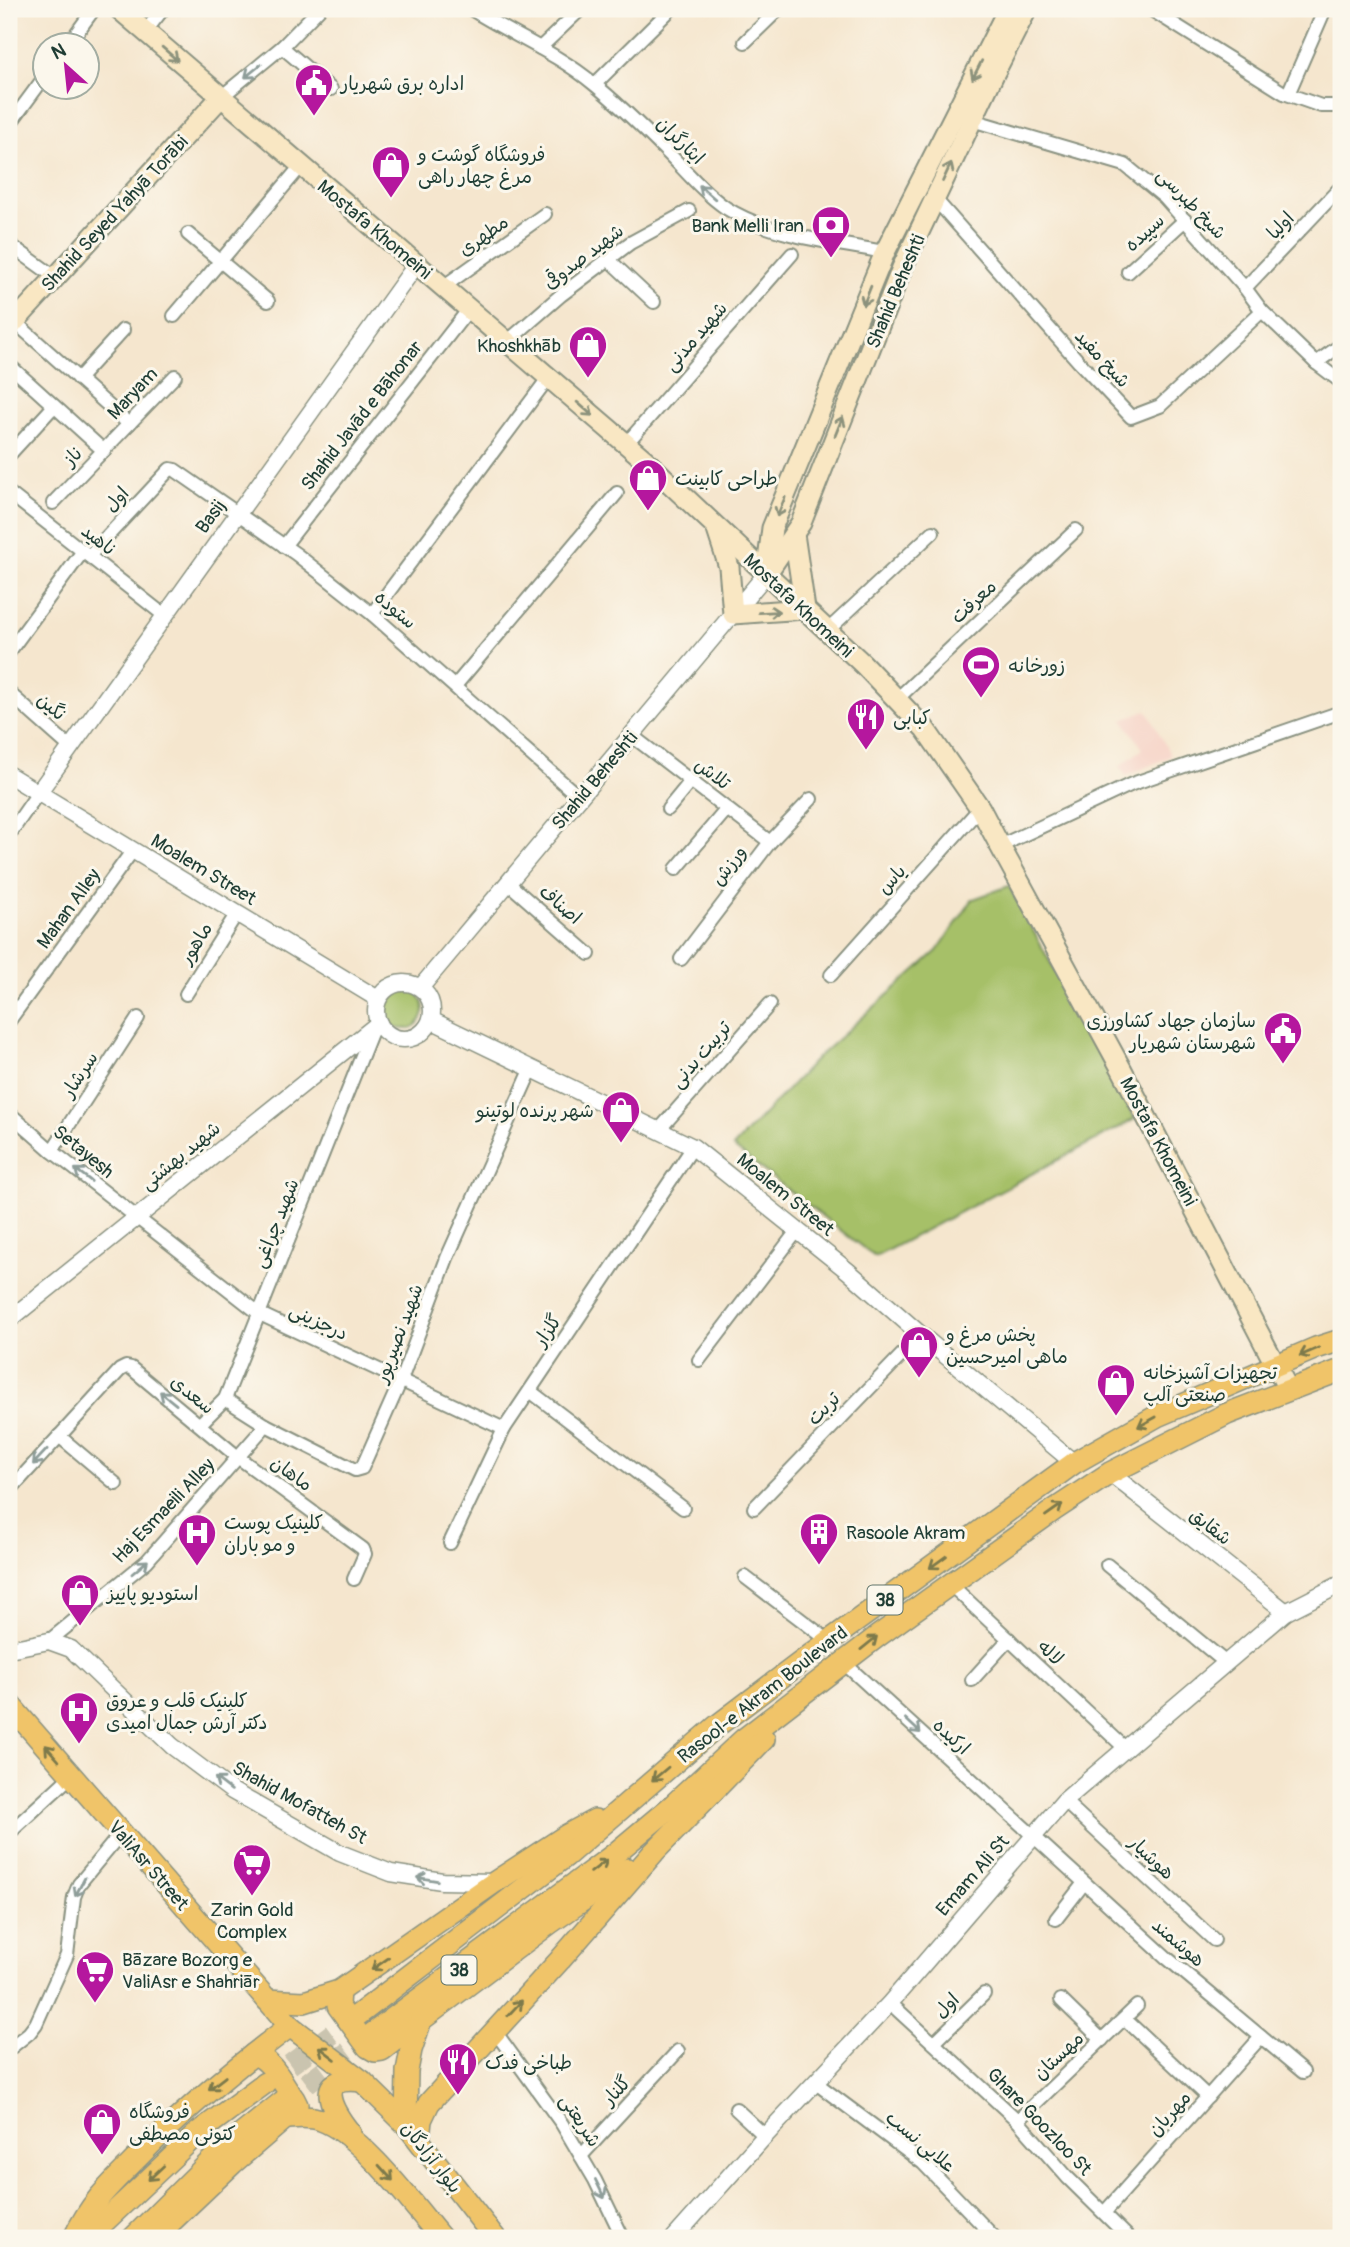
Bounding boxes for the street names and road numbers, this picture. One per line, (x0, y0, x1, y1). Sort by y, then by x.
street label: ایثارگران (651, 112, 709, 170)
street label: Shahid Seyed Yahyā Torābi (36, 130, 193, 297)
street label: شیخ طبرسی (1151, 163, 1231, 244)
street label: Mostafa Khomeini (312, 175, 437, 285)
street label: اولیا (1262, 207, 1300, 245)
street label: سپیده (1120, 209, 1170, 257)
street label: مطهری (454, 210, 513, 262)
street label: شهید صدوقی (538, 218, 629, 295)
street label: Shahid Beheshti (861, 231, 931, 352)
street label: شهید مدنی (659, 297, 733, 376)
street label: شیخ مفید (1069, 325, 1135, 393)
street label: Shahid Javād e Bāhonar (296, 336, 428, 495)
street label: Maryam (102, 362, 163, 425)
street label: ناز (56, 442, 88, 473)
street label: اول (99, 482, 134, 517)
street label: Basij (190, 495, 231, 538)
street label: ناهید (76, 519, 121, 561)
street label: Mostafa Khomeini (738, 548, 859, 663)
street label: معرفت (946, 575, 1002, 629)
street label: ستوده (369, 585, 421, 634)
street label: نگین (32, 688, 71, 726)
street label: Shahid Beheshti (546, 726, 643, 835)
street label: تلاش (690, 753, 735, 795)
street label: Moalem Street (146, 829, 261, 911)
street label: ورزش (706, 841, 752, 891)
street label: یاس (872, 860, 911, 900)
street label: Mahan Alley (32, 864, 106, 953)
street label: اصناف (534, 880, 587, 930)
street label: ماهور (173, 918, 218, 970)
street label: تربیت بدنی (665, 1016, 737, 1093)
street label: سرشار (55, 1047, 103, 1104)
street label: Mostafa Khomeini (1114, 1073, 1202, 1210)
street label: شهید بهشتی (136, 1116, 226, 1195)
street label: Setayesh (48, 1120, 119, 1184)
street label: Moalem Street (732, 1148, 839, 1242)
street label: شهید چراغی (247, 1175, 305, 1272)
street label: شهید نصیرپور (368, 1281, 429, 1388)
street label: درجزینی (285, 1298, 352, 1346)
street label: گلزار (527, 1310, 567, 1353)
street label: سعدی (166, 1370, 219, 1420)
street label: تربت (802, 1387, 846, 1430)
street label: ماهان (266, 1451, 317, 1497)
street label: Haj Esmaeili Alley (107, 1453, 220, 1568)
street label: شقایق (1185, 1503, 1236, 1551)
road number: 38 (868, 1586, 903, 1615)
street label: Rasool-e Akram Boulevard (673, 1621, 852, 1769)
street label: لاله (1032, 1635, 1068, 1671)
street label: ارکیده (928, 1713, 975, 1760)
street label: Shahid Mofatteh St (228, 1756, 371, 1850)
street label: ValiAsr Street (103, 1816, 194, 1916)
street label: Emam Ali St (931, 1830, 1015, 1921)
street label: هوشیار (1123, 1830, 1179, 1885)
street label: هوشمند (1147, 1913, 1210, 1972)
road number: 38 (442, 1956, 476, 1984)
street label: اول (929, 1988, 964, 2023)
street label: مهستان (1028, 2026, 1089, 2085)
street label: Ghare Goozloo St (982, 2063, 1097, 2181)
street label: گلنار (596, 2071, 637, 2112)
street label: مهریان (1143, 2086, 1196, 2141)
street label: شریعتی (554, 2090, 606, 2152)
street label: علایی نسب (881, 2106, 960, 2178)
street label: بلوار آزادگان (396, 2117, 467, 2198)

